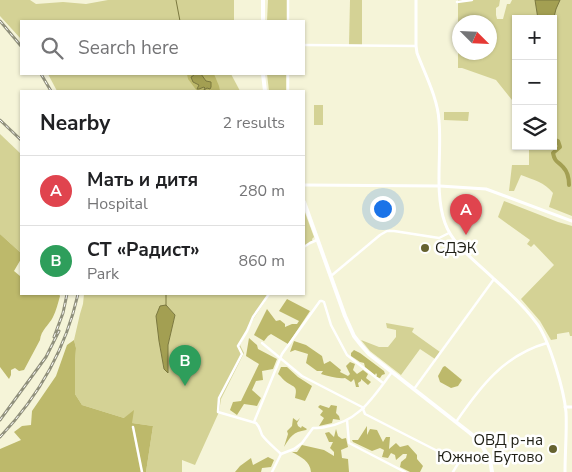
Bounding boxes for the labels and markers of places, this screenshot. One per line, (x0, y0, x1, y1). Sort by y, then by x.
pin: A (450, 194, 482, 235)
place label: СДЭК (435, 238, 477, 258)
marker: СДЭК (419, 242, 431, 254)
pin: B (169, 345, 201, 386)
place label: ОВД р-на Южное Бутово (437, 430, 543, 467)
marker: ОВД р-на Южное Бутово (547, 443, 559, 455)

